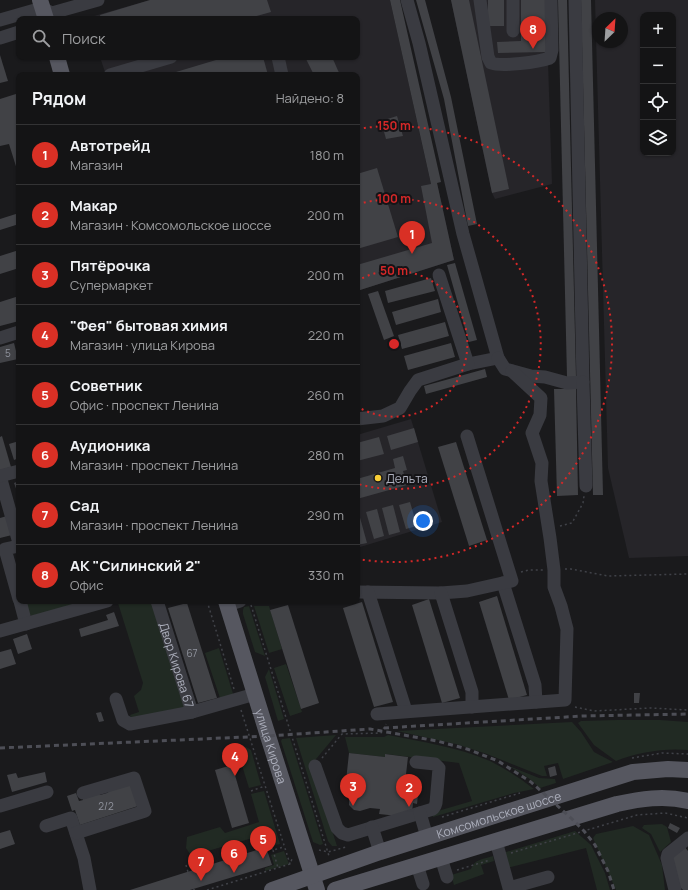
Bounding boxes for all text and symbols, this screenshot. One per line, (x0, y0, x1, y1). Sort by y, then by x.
north arrow (592, 12, 628, 48)
map controls (640, 12, 676, 156)
button: + (640, 12, 676, 48)
search box (16, 16, 360, 60)
pin: 8 (520, 16, 546, 49)
icon: search (30, 27, 52, 49)
text: Поиск (62, 28, 106, 49)
button: − (640, 48, 676, 84)
button: locate (640, 84, 676, 120)
text: Рядом (32, 87, 86, 110)
text: Найдено: 8 (276, 89, 344, 107)
text: 150 m (377, 117, 411, 134)
button: layers (640, 120, 676, 156)
text: Автотрейд (70, 135, 150, 156)
text: 1 (42, 146, 48, 164)
text: 180 m (310, 146, 344, 164)
text: Магазин (70, 156, 123, 174)
text: 100 m (377, 190, 411, 207)
text: Макар (70, 195, 117, 216)
text: 2 (41, 206, 49, 224)
text: 200 m (307, 206, 344, 224)
text: Магазин · Комсомольское шоссе (70, 216, 271, 234)
pin: 1 (399, 221, 425, 254)
text: Пятёрочка (70, 255, 150, 276)
text: 50 m (380, 262, 408, 279)
text: 3 (41, 266, 49, 284)
text: 200 m (307, 266, 344, 284)
text: Супермаркет (70, 276, 153, 294)
text: "Фея" бытовая химия (70, 315, 228, 336)
text: 4 (41, 326, 49, 344)
text: 220 m (308, 326, 344, 344)
text: Магазин · улица Кирова (70, 336, 215, 354)
centre of rings (387, 337, 401, 351)
house number: 5 (5, 346, 11, 360)
text: Советник (70, 375, 142, 396)
text: 5 (41, 386, 49, 404)
text: 260 m (307, 386, 344, 404)
text: Офис · проспект Ленина (70, 396, 219, 414)
text: Аудионика (70, 435, 150, 456)
text: 6 (41, 446, 49, 464)
text: 280 m (307, 446, 344, 464)
text: Магазин · проспект Ленина (70, 456, 238, 474)
place label: Дельта (386, 470, 428, 487)
marker: Дельта (373, 473, 383, 483)
text: Сад (70, 495, 99, 516)
text: 7 (42, 506, 48, 524)
text: 290 m (307, 506, 344, 524)
your location (413, 511, 433, 531)
text: Магазин · проспект Ленина (70, 516, 238, 534)
text: АК "Силинский 2" (70, 555, 201, 576)
text: 8 (41, 566, 49, 584)
text: 330 m (308, 566, 344, 584)
text: Офис (70, 576, 103, 594)
street label: Двор Кирова 67 (156, 620, 199, 710)
house number: 67 (186, 646, 198, 660)
street label: улица Кирова (252, 707, 291, 786)
pin: 4 (222, 743, 248, 776)
pin: 3 (340, 773, 366, 806)
pin: 2 (396, 774, 422, 807)
street label: Комсомольское шоссе (434, 787, 563, 842)
house number: 2/2 (98, 799, 114, 813)
pin: 5 (250, 826, 276, 859)
pin: 6 (221, 840, 247, 873)
pin: 7 (188, 848, 214, 881)

